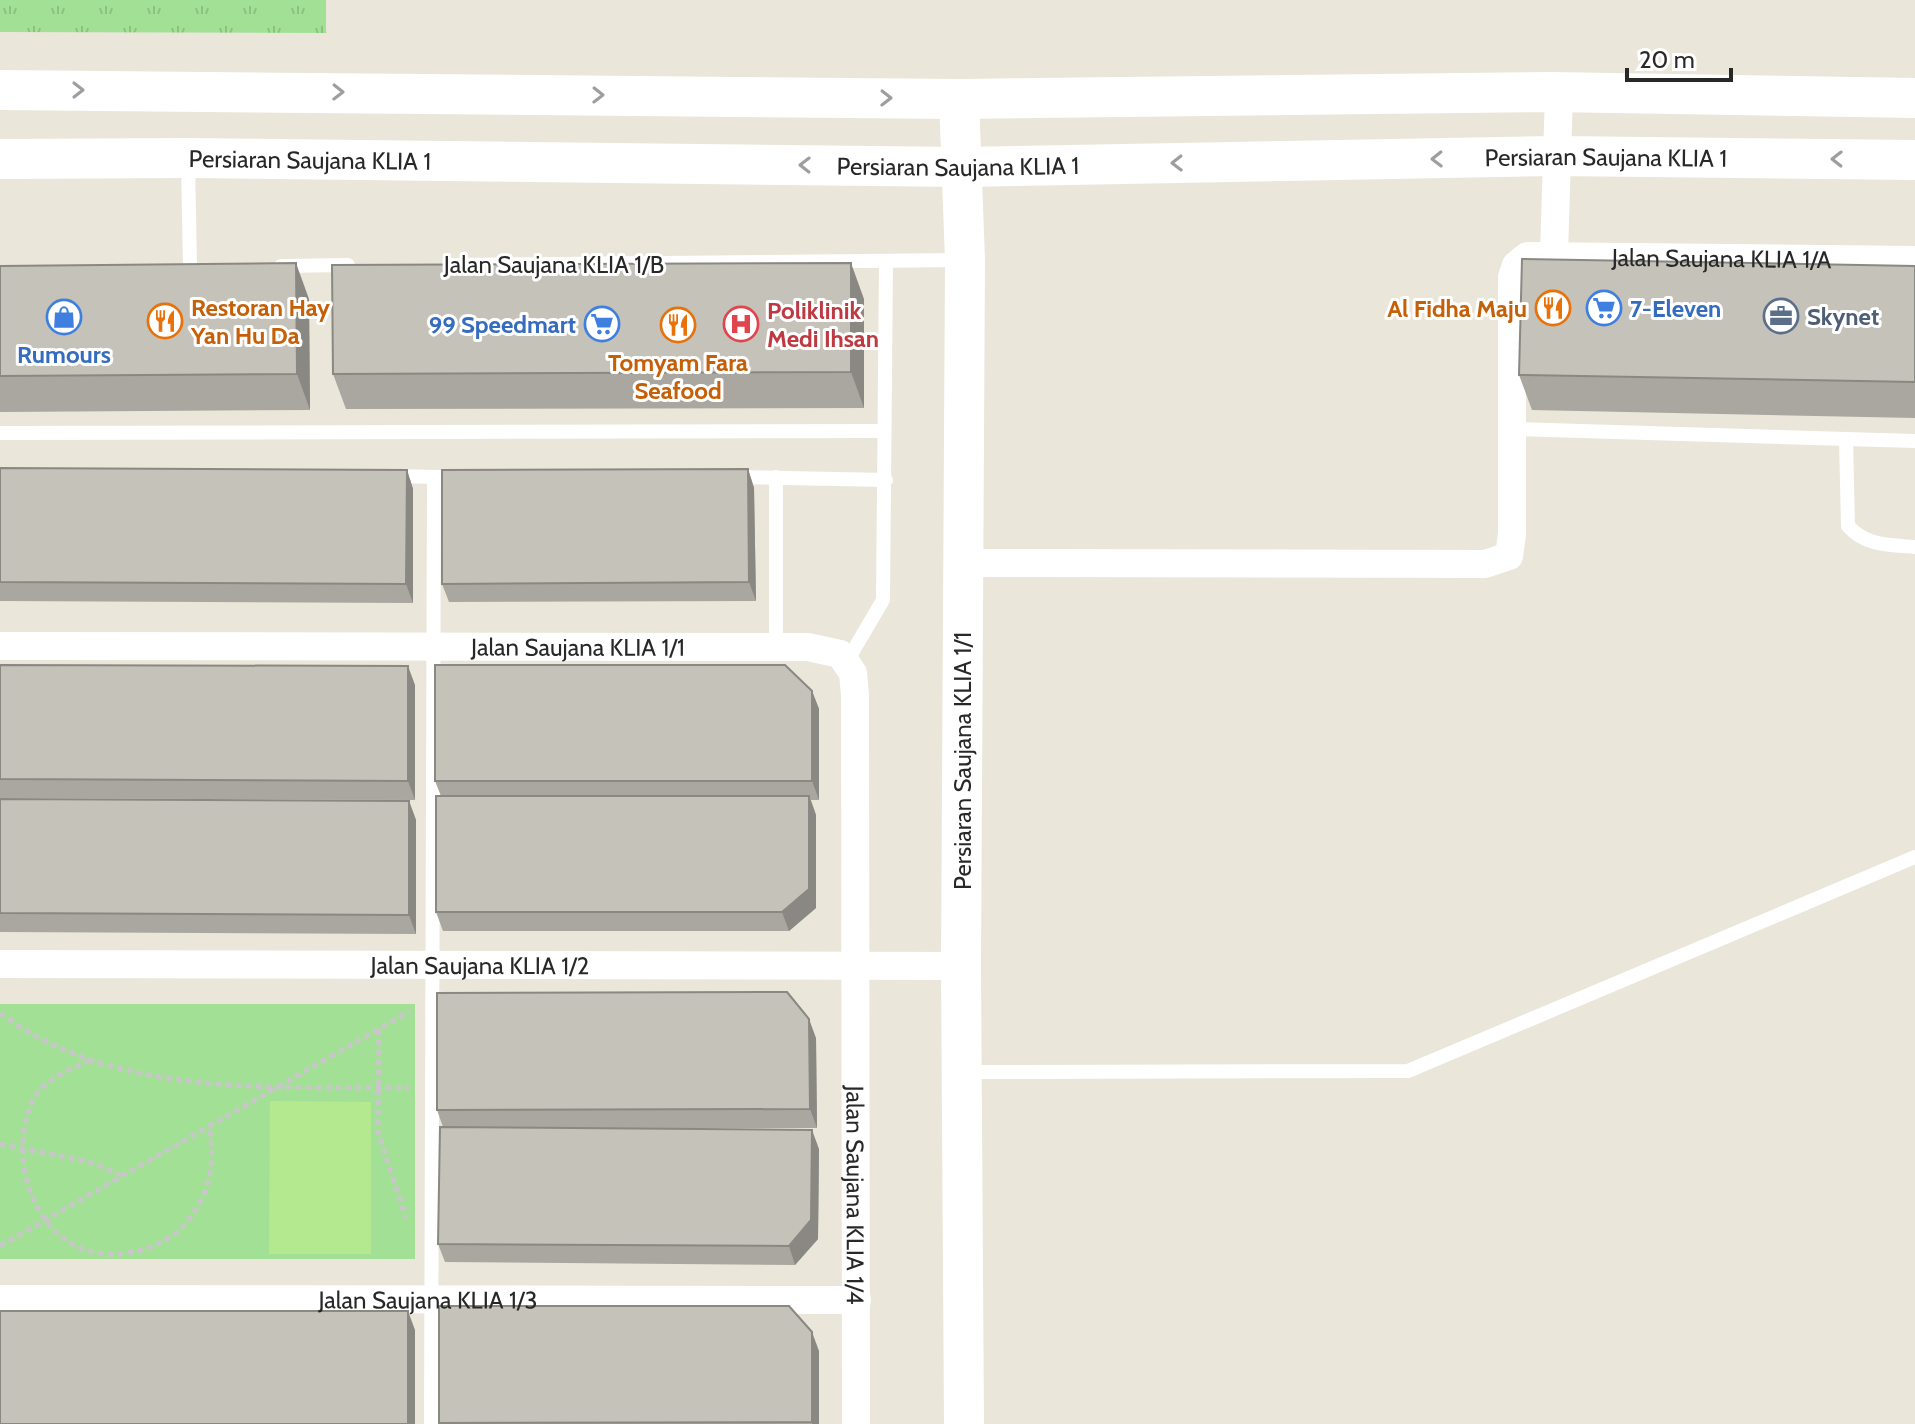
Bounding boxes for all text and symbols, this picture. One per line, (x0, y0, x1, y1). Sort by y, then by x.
scale bar (1627, 32, 1731, 82)
text: 20 m (1639, 45, 1695, 74)
one-way arrow (72, 81, 85, 99)
one-way arrow (332, 83, 345, 101)
one-way arrow (592, 86, 605, 104)
one-way arrow (880, 89, 893, 107)
street label: Persiaran Saujana KLIA 1 (1484, 141, 1727, 172)
street label: Persiaran Saujana KLIA 1 (189, 144, 431, 175)
street label: Persiaran Saujana KLIA 1 (837, 150, 1079, 182)
one-way arrow (1430, 150, 1443, 167)
one-way arrow (1830, 150, 1843, 168)
one-way arrow (1170, 154, 1183, 172)
one-way arrow (798, 156, 811, 174)
street label: Jalan Saujana KLIA 1/A (1611, 242, 1832, 274)
street label: Jalan Saujana KLIA 1/B (443, 250, 664, 279)
restaurant icon: Al Fidha Maju (1534, 289, 1572, 327)
supermarket icon: 7-Eleven (1585, 289, 1623, 327)
place label: Restoran Hay Yan Hu Da (190, 293, 330, 350)
place label: Al Fidha Maju (1387, 294, 1527, 323)
place label: 7-Eleven (1630, 294, 1721, 323)
place label: Poliklinik Medi Ihsan (767, 296, 879, 353)
office icon: Skynet (1762, 297, 1800, 335)
shop icon: Rumours (45, 298, 83, 336)
restaurant icon: Restoran Hay Yan Hu Da (146, 302, 184, 340)
place label: Skynet (1807, 302, 1879, 331)
supermarket icon: 99 Speedmart (583, 305, 621, 343)
hospital icon: Poliklinik Medi Ihsan (722, 305, 760, 343)
restaurant icon: Tomyam Fara Seafood (659, 306, 697, 344)
place label: 99 Speedmart (429, 310, 576, 339)
place label: Rumours (17, 340, 111, 369)
place label: Tomyam Fara Seafood (608, 348, 748, 405)
street label: Jalan Saujana KLIA 1/1 (470, 632, 685, 661)
street label: Persiaran Saujana KLIA 1/1 (948, 632, 977, 890)
street label: Jalan Saujana KLIA 1/2 (370, 950, 589, 980)
street label: Jalan Saujana KLIA 1/4 (841, 1085, 870, 1305)
street label: Jalan Saujana KLIA 1/3 (317, 1285, 538, 1314)

